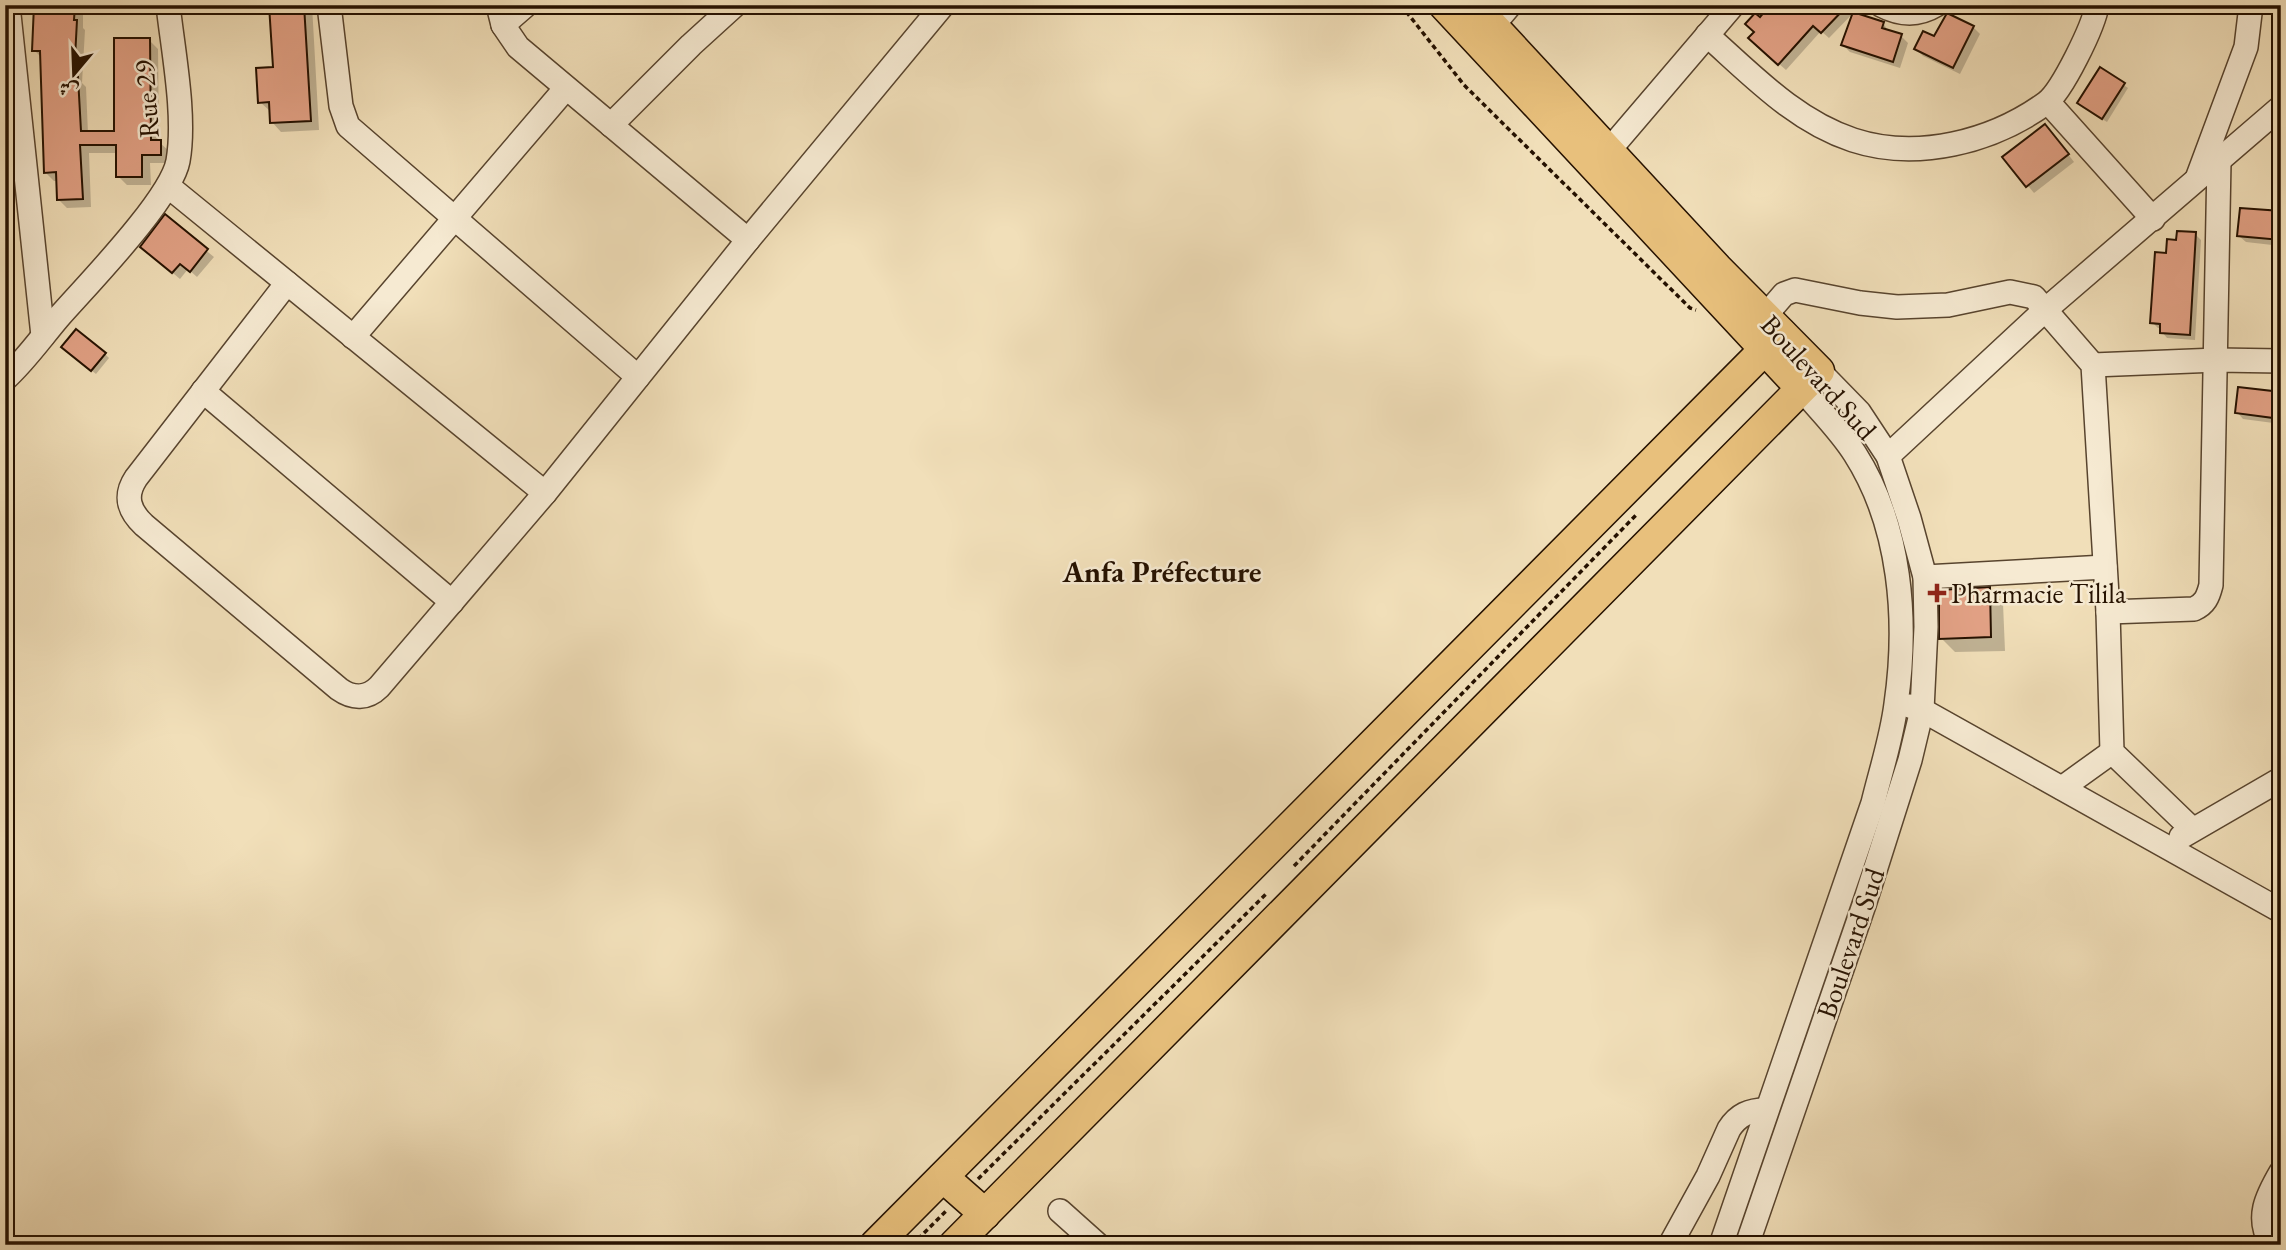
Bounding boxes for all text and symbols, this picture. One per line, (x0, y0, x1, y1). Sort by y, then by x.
north arrow (38, 38, 108, 108)
street label: Rue 29 (125, 59, 167, 139)
text: ش (56, 75, 82, 104)
street label: Boulevard Sud (1753, 307, 1885, 448)
district label: Anfa Préfecture (1061, 552, 1262, 591)
place label: Pharmacie Tilila (1951, 575, 2127, 611)
marker: Pharmacie Tilila (1929, 585, 1945, 601)
street label: Boulevard Sud (1807, 862, 1893, 1023)

